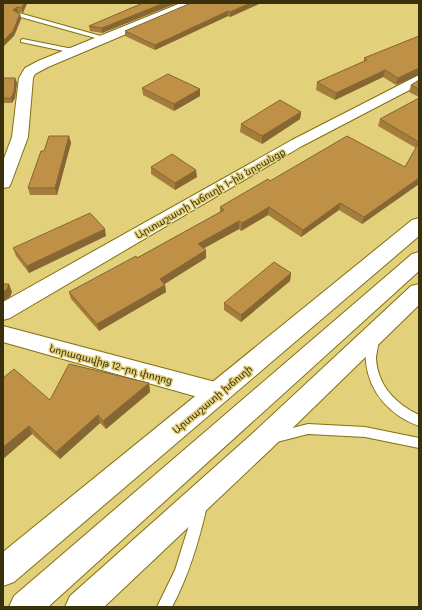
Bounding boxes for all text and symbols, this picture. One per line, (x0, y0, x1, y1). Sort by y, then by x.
street label: Արտաշատի խճուղի 1-ին նրբանցք (133, 145, 288, 242)
street label: Նորագավիթ 12-րդ փողոց (48, 342, 174, 387)
street label: Արտաշատի խճուղի (170, 362, 255, 437)

